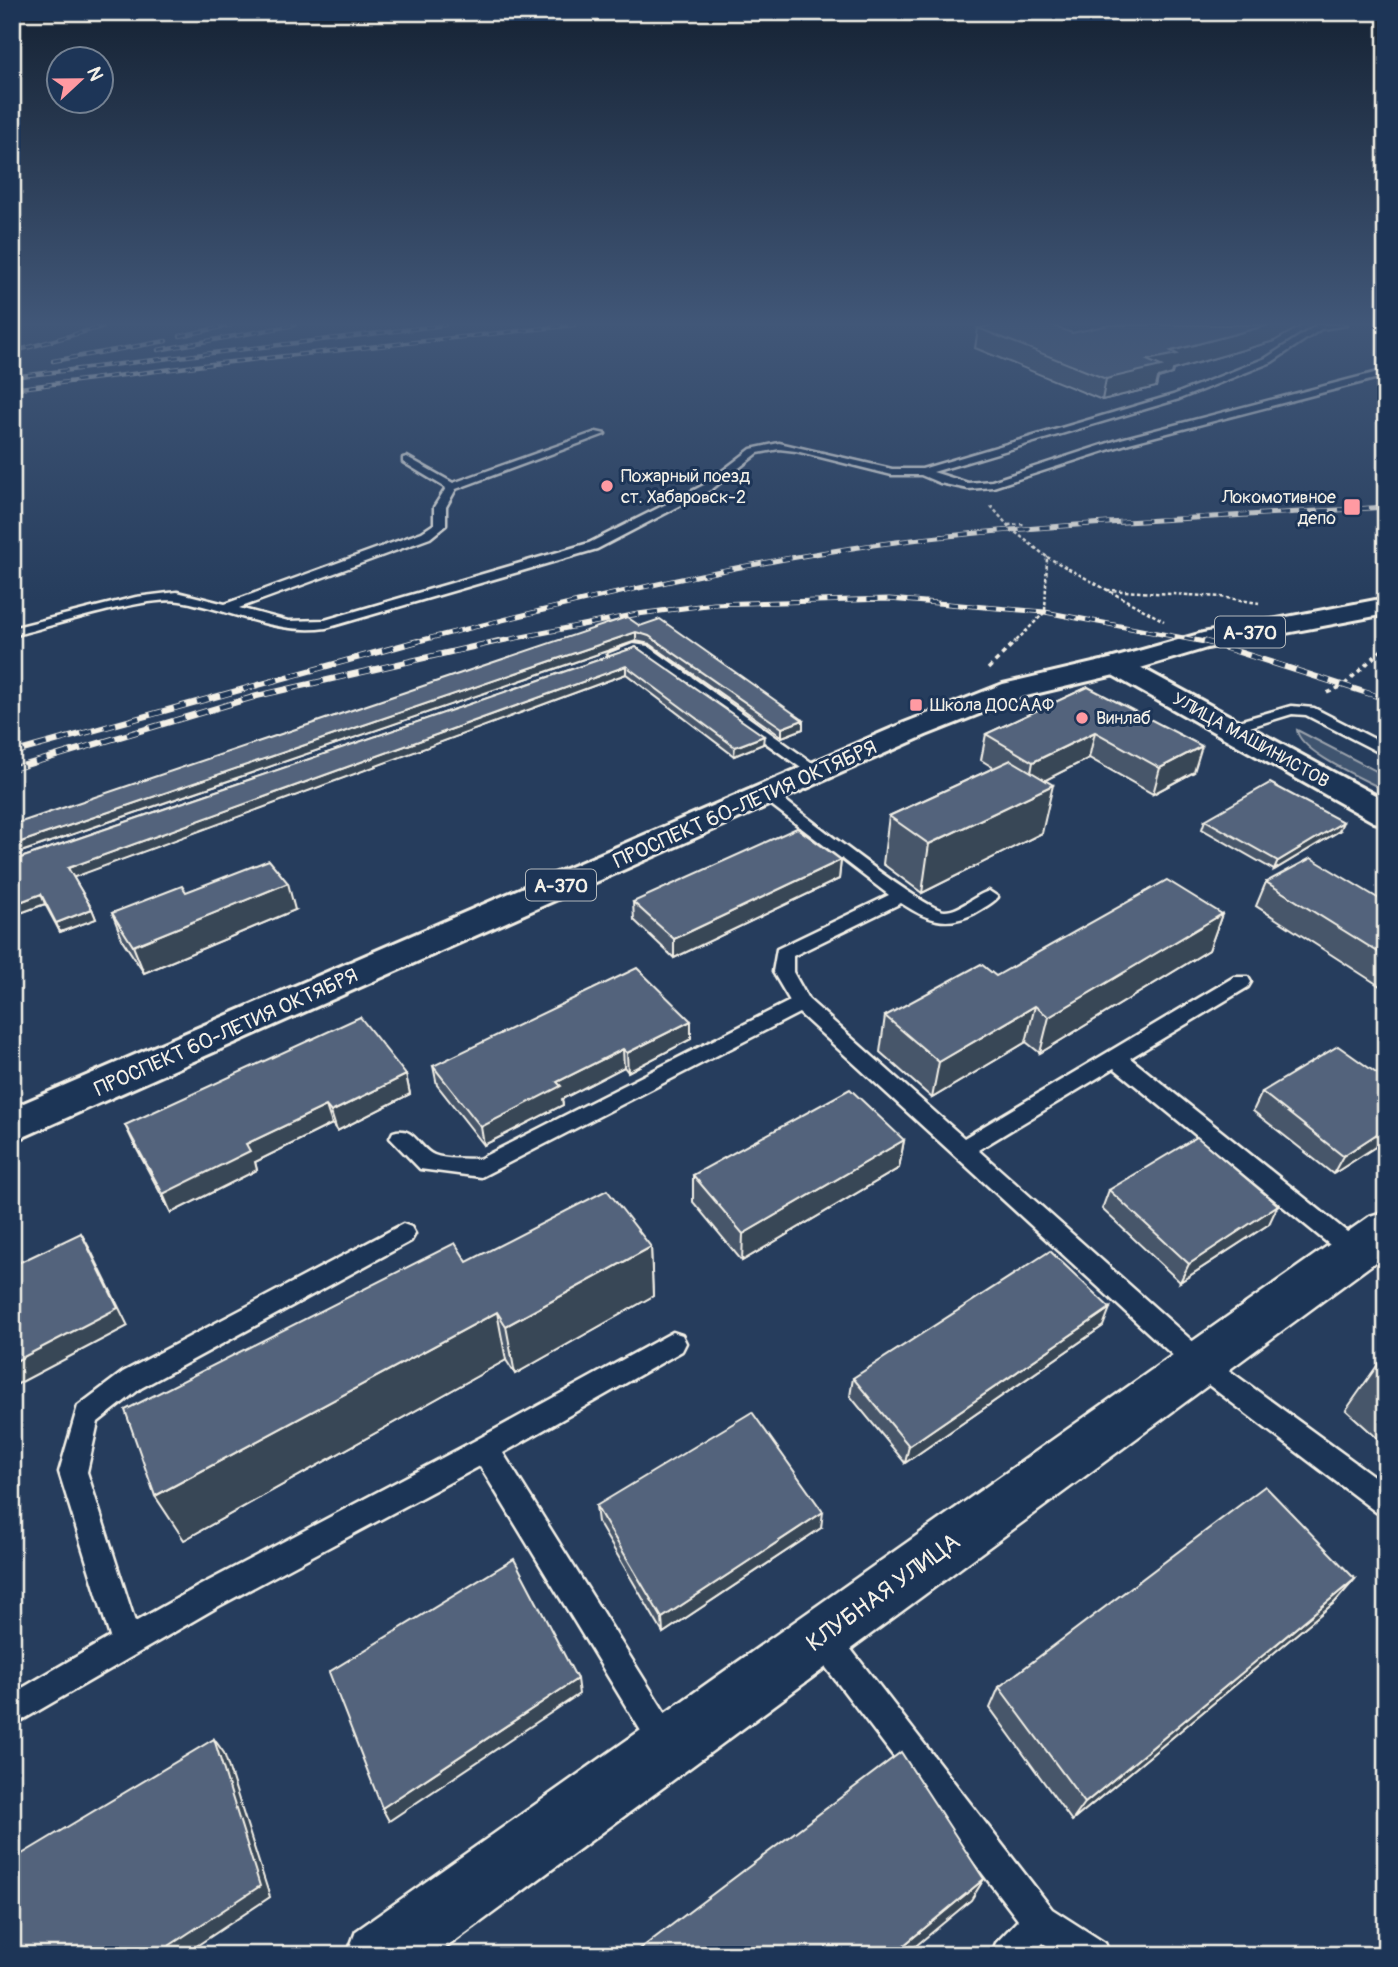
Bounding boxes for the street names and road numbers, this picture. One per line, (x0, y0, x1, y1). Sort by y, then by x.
road number: А-370 (1215, 617, 1285, 648)
street label: УЛИЦА МАШИНИСТОВ (1168, 688, 1333, 793)
street label: ПРОСПЕКТ 60-ЛЕТИЯ ОКТЯБРЯ (609, 734, 881, 875)
road number: А-370 (526, 870, 596, 900)
street label: ПРОСПЕКТ 60-ЛЕТИЯ ОКТЯБРЯ (90, 962, 362, 1103)
street label: КЛУБНАЯ УЛИЦА (801, 1527, 966, 1658)

